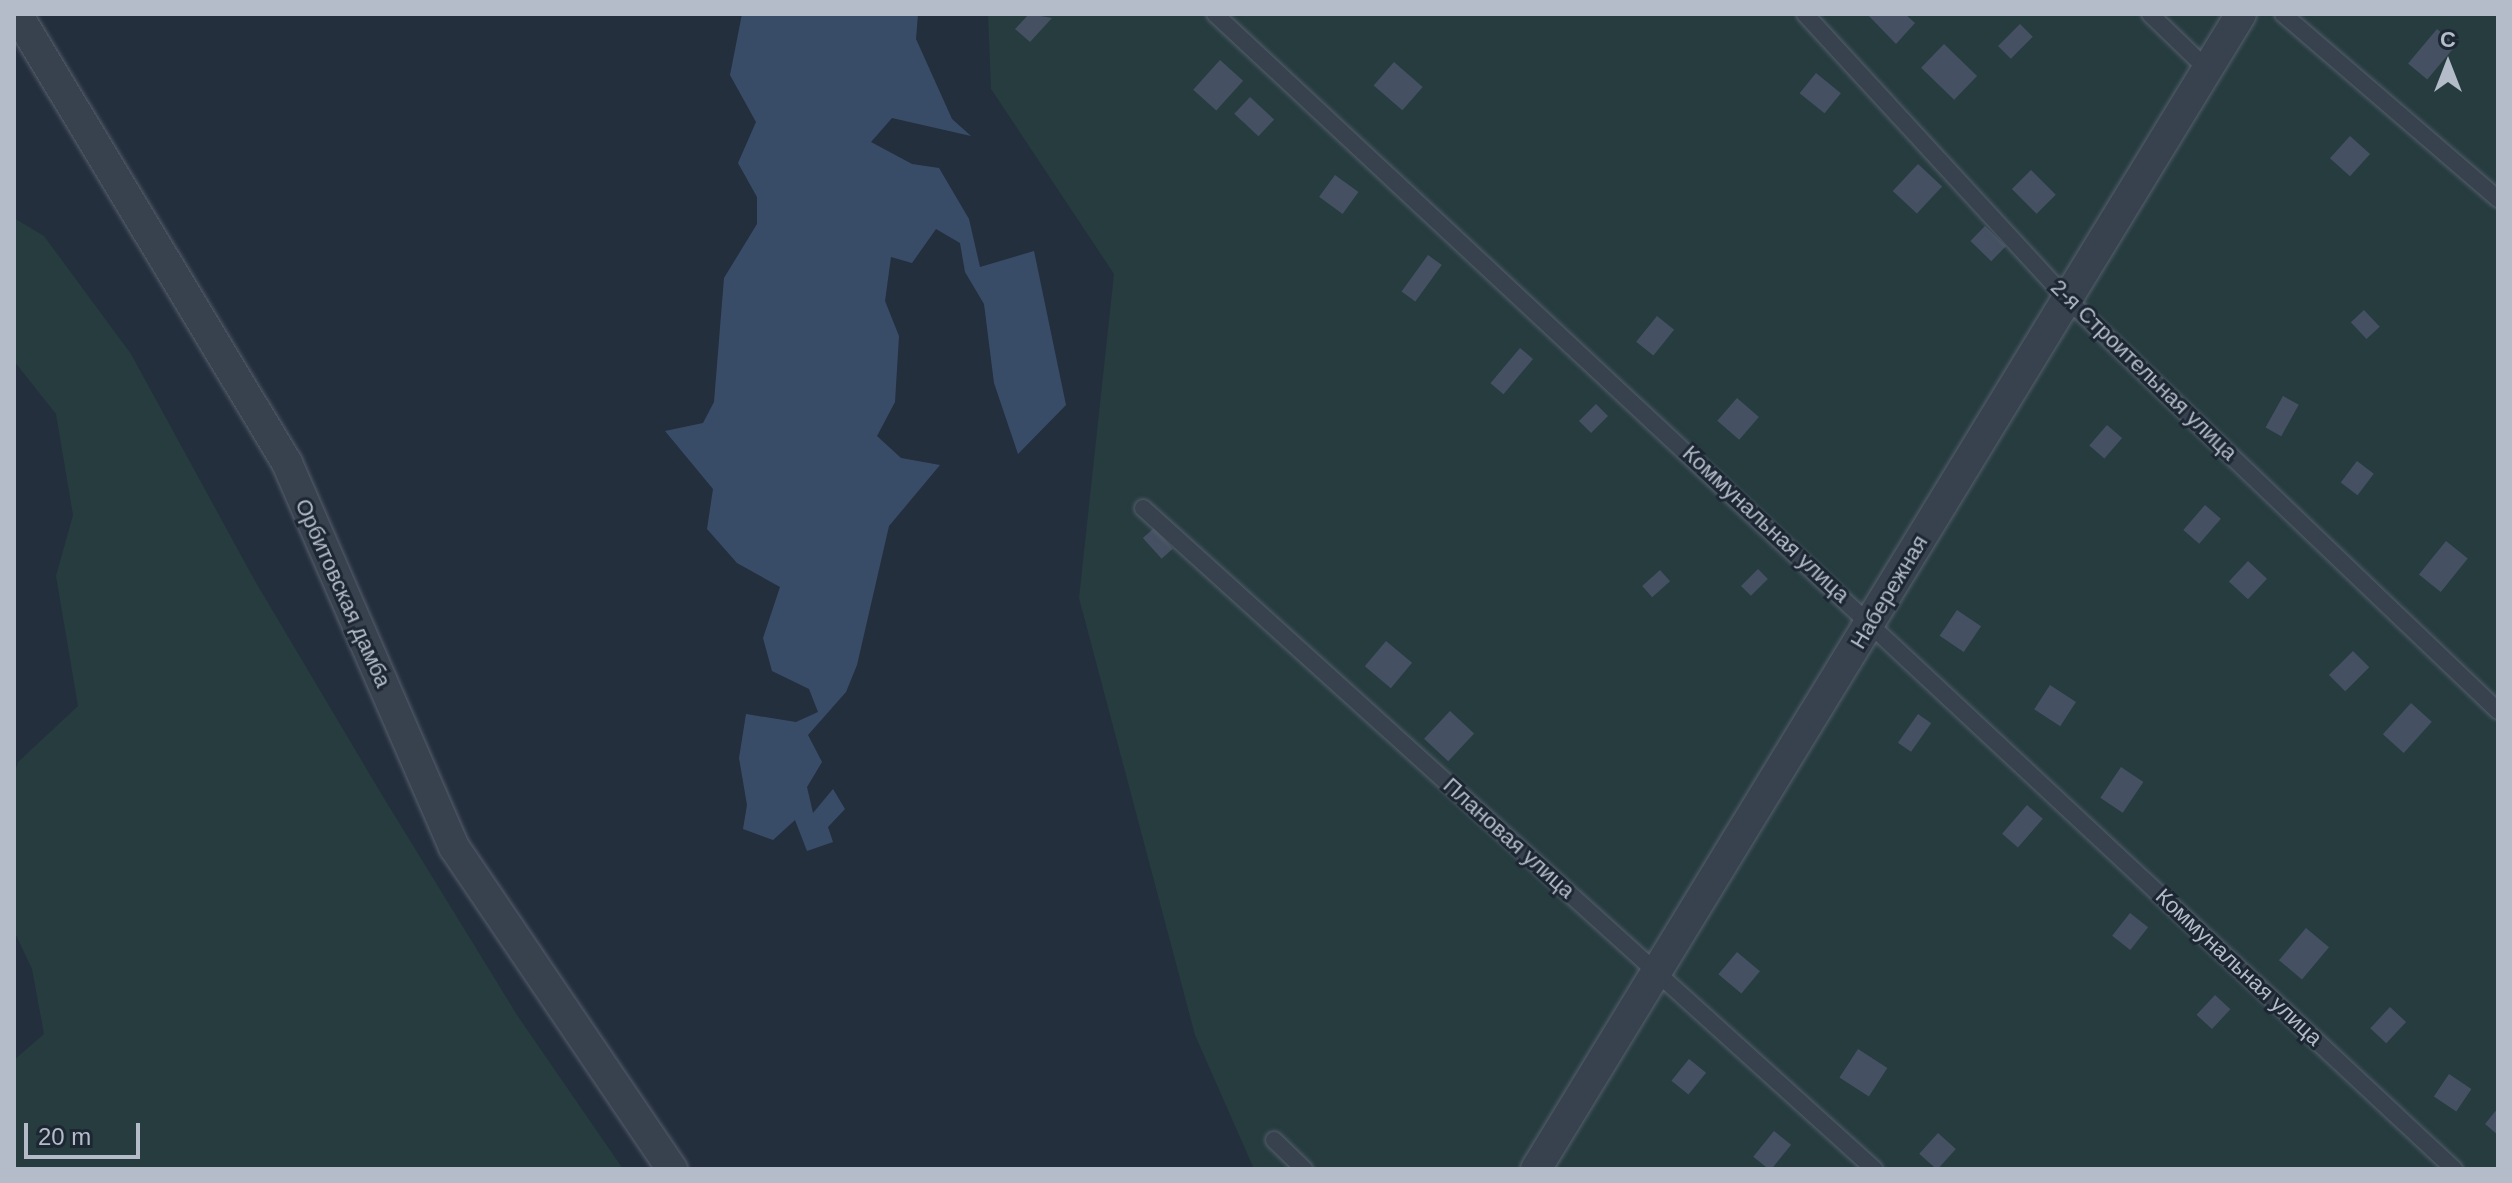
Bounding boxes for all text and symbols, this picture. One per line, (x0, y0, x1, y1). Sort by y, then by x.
north arrow (2408, 24, 2488, 104)
text: С (2440, 27, 2456, 52)
street label: 2-я Строительная улица (2045, 274, 2243, 466)
street label: Коммунальная улица (1677, 440, 1855, 608)
street label: Орбитовская дамба (290, 495, 396, 691)
street label: Набережная (1845, 530, 1933, 654)
street label: Плановая улица (1438, 772, 1580, 904)
street label: Коммунальная улица (2150, 883, 2328, 1051)
scale bar (28, 1107, 144, 1157)
text: 20 m (38, 1123, 91, 1150)

